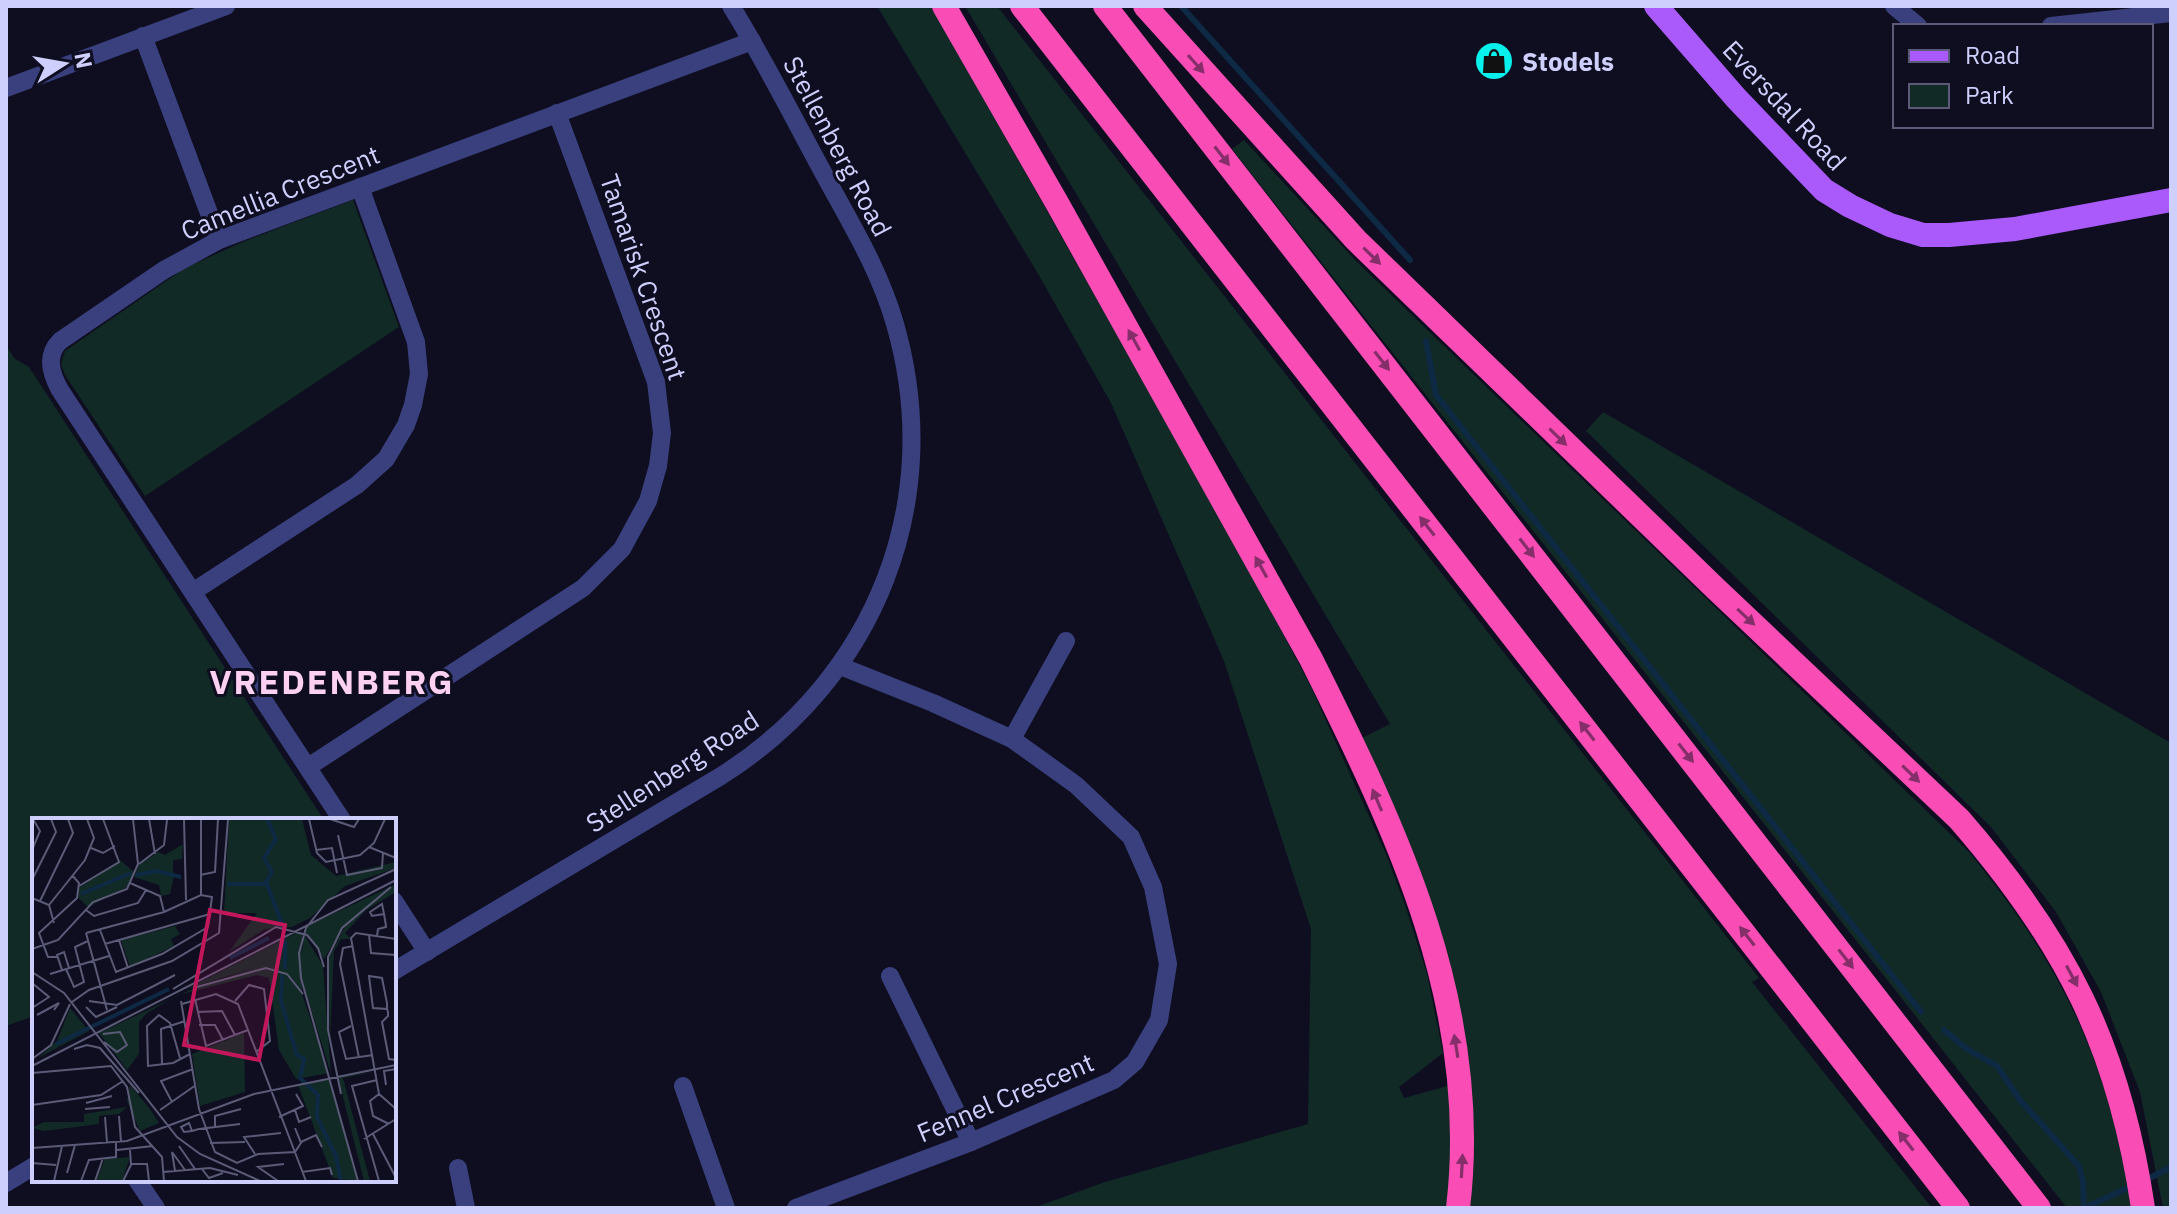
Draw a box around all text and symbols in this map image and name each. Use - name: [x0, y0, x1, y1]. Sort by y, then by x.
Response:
- north arrow: [24, 24, 104, 104]
- legend: [1893, 24, 2153, 128]
- street label: Eversdal Road: [1716, 33, 1854, 177]
- text: Road: [1965, 39, 2020, 71]
- shop icon: Stodels: [1473, 40, 1515, 82]
- place label: Stodels: [1522, 44, 1614, 78]
- text: N: [68, 49, 100, 71]
- street label: Stellenberg Road: [776, 50, 900, 242]
- one-way arrow: [1187, 55, 1205, 74]
- text: Park: [1965, 79, 2014, 111]
- street label: Camellia Crescent: [176, 137, 384, 247]
- one-way arrow: [1213, 146, 1230, 166]
- street label: Tamarisk Crescent: [593, 170, 695, 384]
- one-way arrow: [1362, 246, 1381, 265]
- one-way arrow: [1127, 329, 1141, 351]
- one-way arrow: [1373, 351, 1390, 371]
- one-way arrow: [1548, 428, 1567, 446]
- one-way arrow: [1420, 516, 1436, 536]
- one-way arrow: [1518, 538, 1535, 558]
- one-way arrow: [1254, 556, 1268, 578]
- one-way arrow: [1736, 608, 1755, 626]
- district label: VREDENBERG: [210, 659, 454, 703]
- street label: Stellenberg Road: [579, 702, 765, 840]
- one-way arrow: [1579, 721, 1595, 741]
- one-way arrow: [1678, 743, 1694, 763]
- one-way arrow: [1901, 764, 1920, 782]
- one-way arrow: [1370, 788, 1383, 811]
- inset map: [32, 818, 396, 1182]
- one-way arrow: [1739, 926, 1755, 946]
- one-way arrow: [1837, 949, 1853, 969]
- one-way arrow: [2064, 965, 2078, 987]
- one-way arrow: [1449, 1033, 1462, 1058]
- street label: Fennel Crescent: [911, 1044, 1099, 1150]
- one-way arrow: [1899, 1131, 1915, 1151]
- one-way arrow: [1456, 1153, 1469, 1178]

